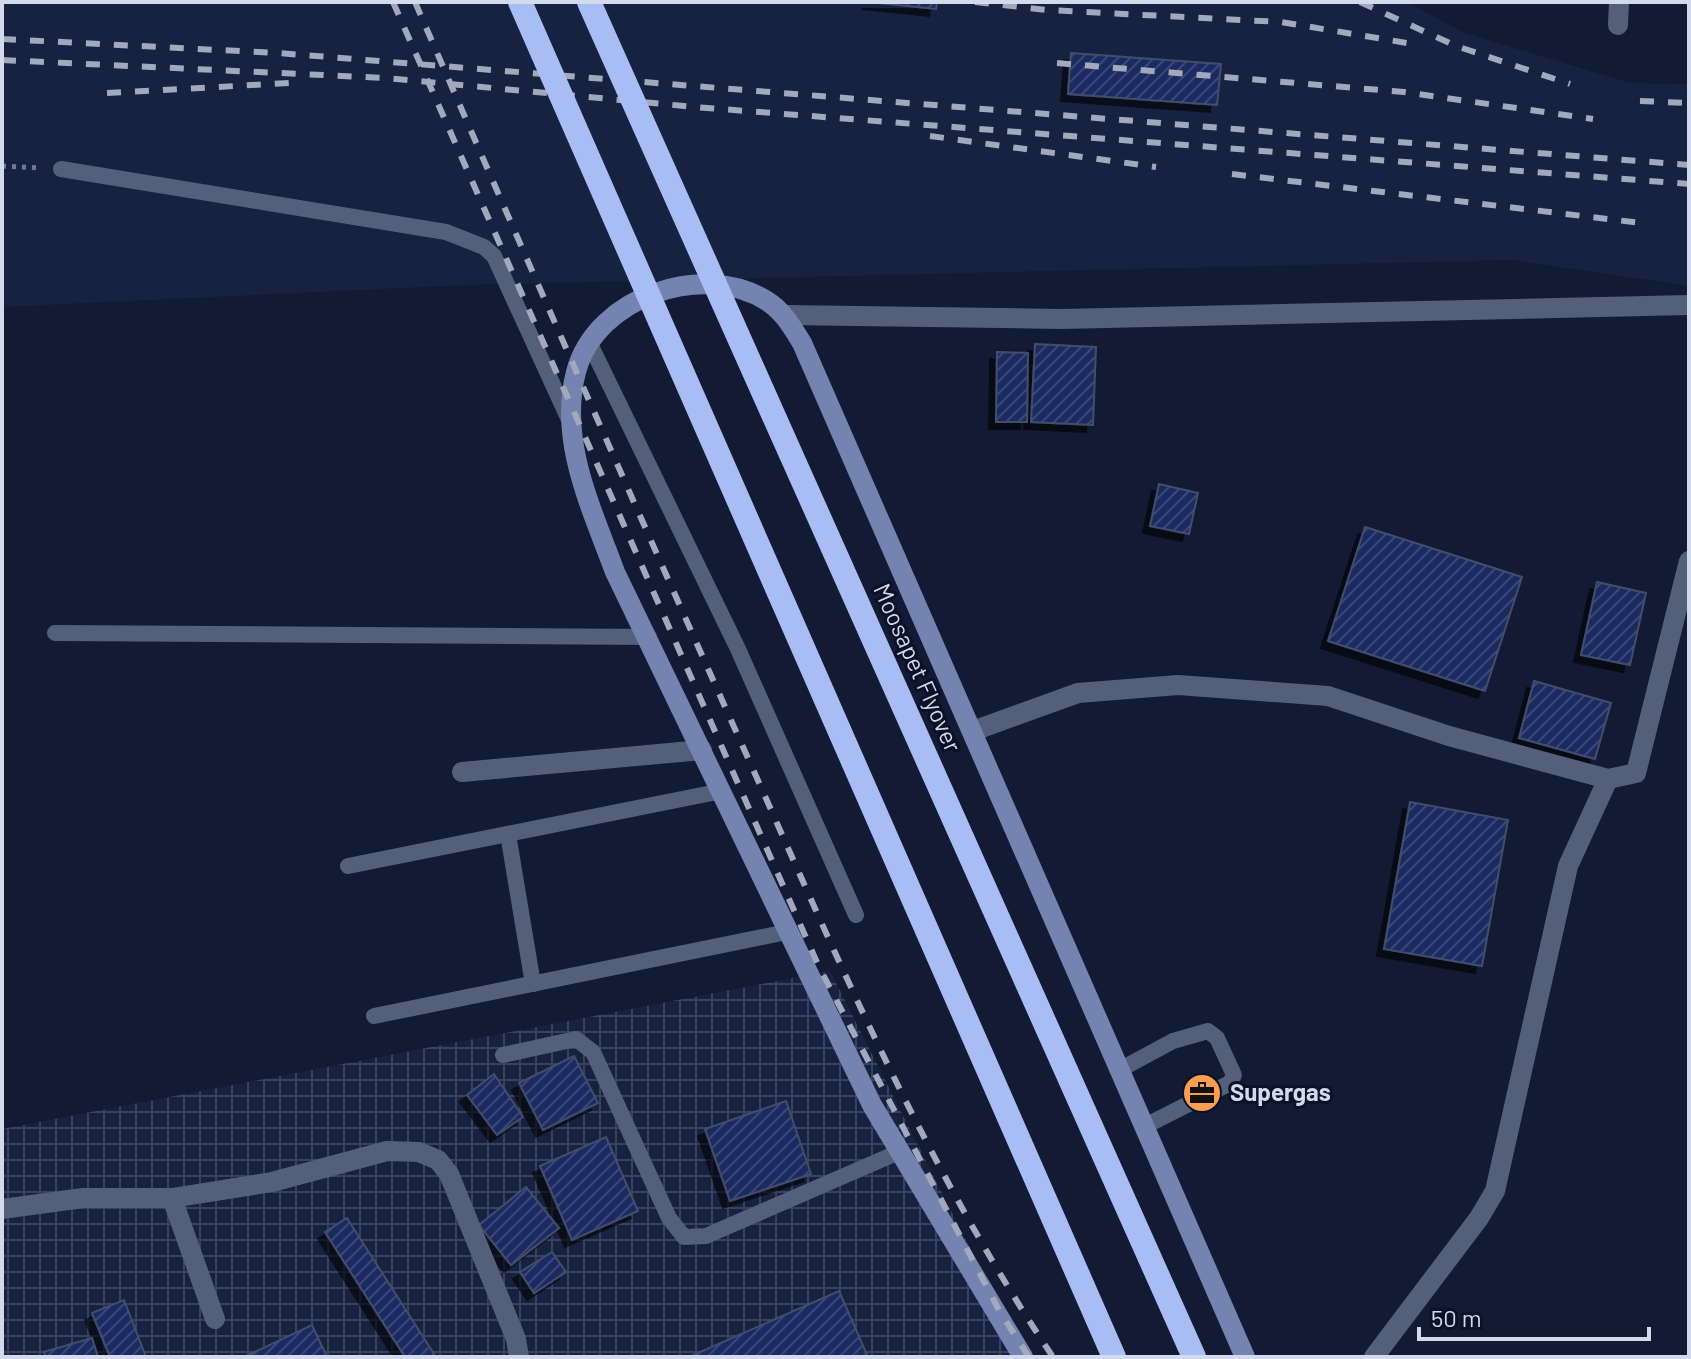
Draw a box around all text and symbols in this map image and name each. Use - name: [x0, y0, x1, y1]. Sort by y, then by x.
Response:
- street label: Moosapet Flyover: [868, 579, 969, 756]
- office icon: Supergas: [1181, 1072, 1223, 1114]
- place label: Supergas: [1230, 1077, 1331, 1106]
- scale bar: [1419, 1291, 1649, 1341]
- text: 50 m: [1431, 1303, 1482, 1332]

